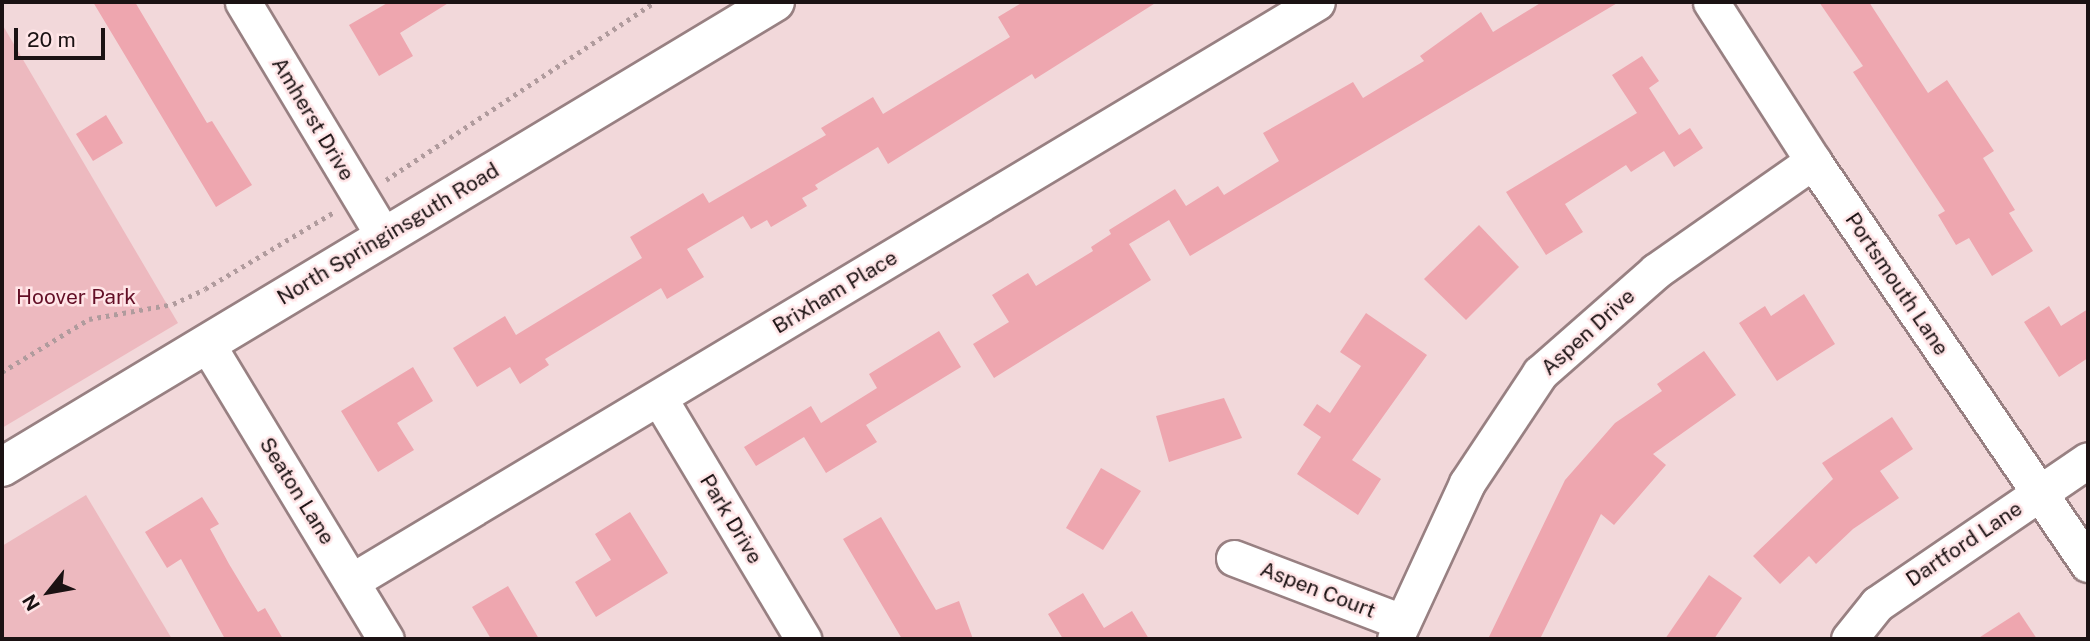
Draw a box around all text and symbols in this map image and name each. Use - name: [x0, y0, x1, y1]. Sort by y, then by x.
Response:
- scale bar: [18, 14, 108, 58]
- text: 20 m: [27, 27, 76, 52]
- street label: Amherst Drive: [266, 53, 360, 185]
- street label: North Springinsguth Road: [273, 158, 503, 310]
- street label: Portsmouth Lane: [1840, 208, 1954, 360]
- street label: Brixham Place: [768, 245, 902, 339]
- street label: Aspen Drive: [1536, 283, 1640, 381]
- park label: Hoover Park: [16, 284, 136, 310]
- street label: Seaton Lane: [254, 433, 340, 549]
- street label: Park Drive: [694, 470, 768, 568]
- street label: Dartford Lane: [1901, 496, 2027, 592]
- street label: Aspen Court: [1257, 556, 1379, 624]
- north arrow: [14, 557, 84, 627]
- text: N: [18, 591, 44, 615]

